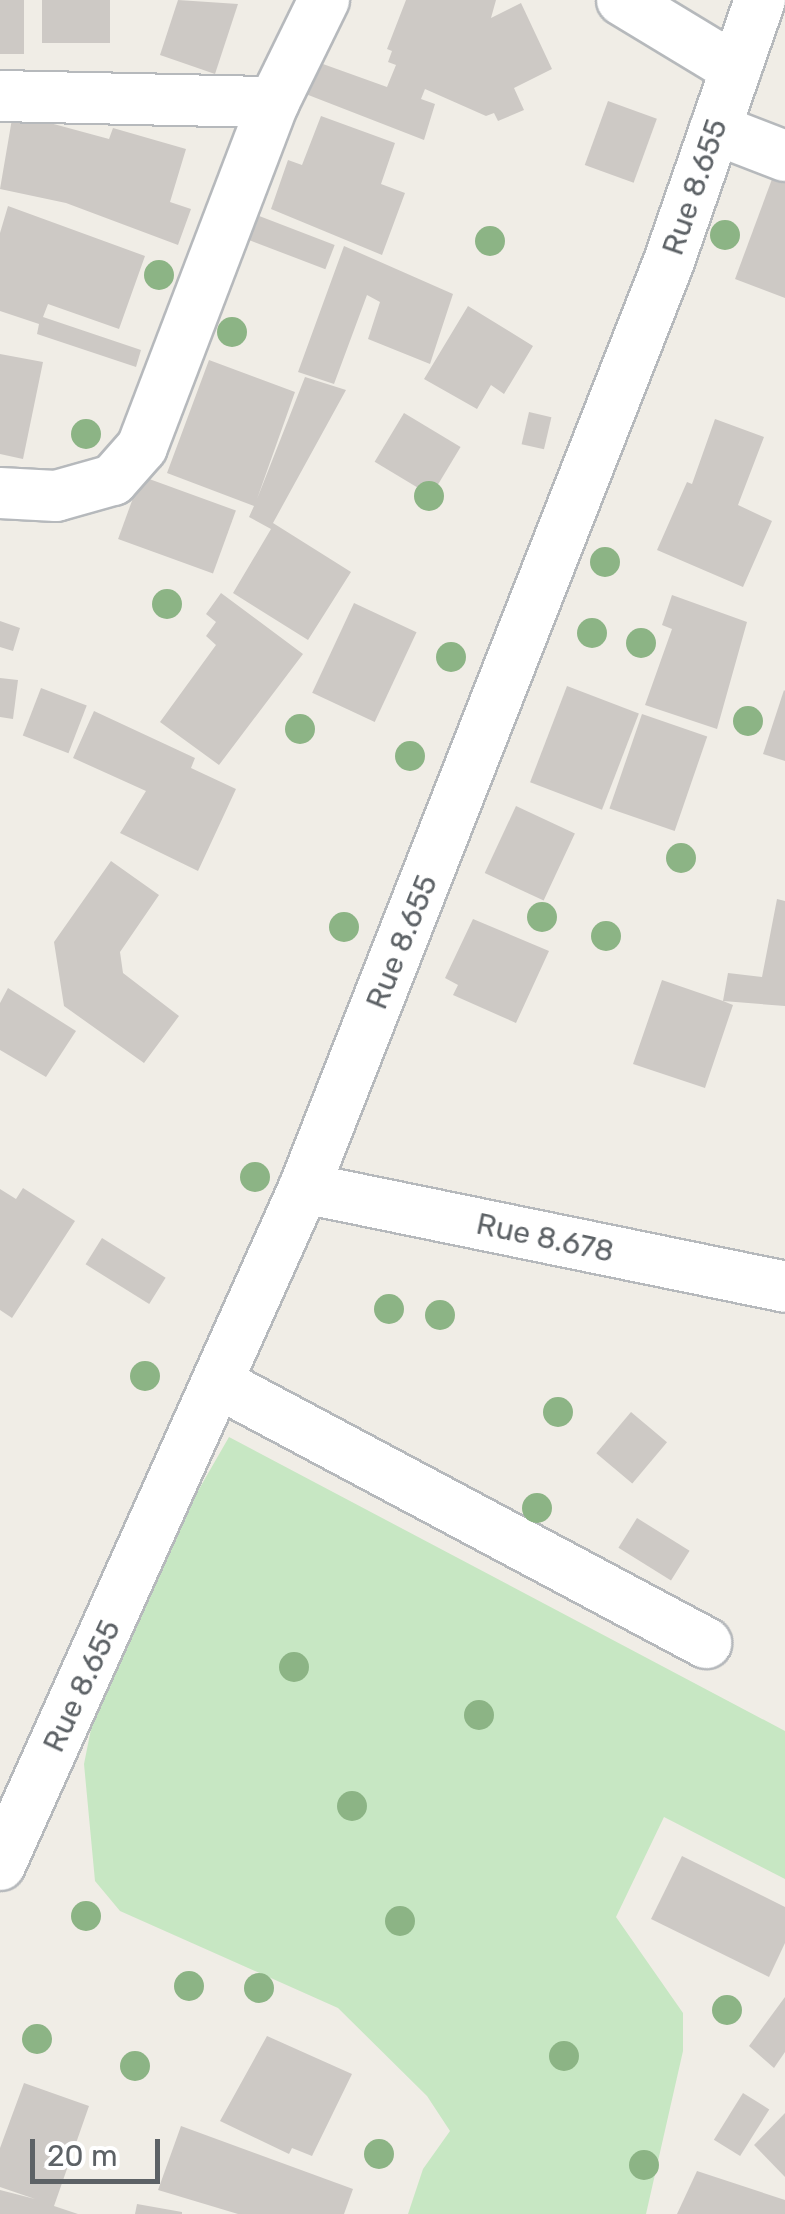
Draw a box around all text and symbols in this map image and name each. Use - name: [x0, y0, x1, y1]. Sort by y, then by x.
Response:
- street label: Rue 8.655: [655, 114, 735, 260]
- street label: Rue 8.655: [359, 870, 445, 1014]
- street label: Rue 8.678: [473, 1206, 617, 1270]
- street label: Rue 8.655: [36, 1614, 128, 1758]
- scale bar: [35, 2119, 165, 2181]
- text: 20 m: [47, 2138, 118, 2174]

